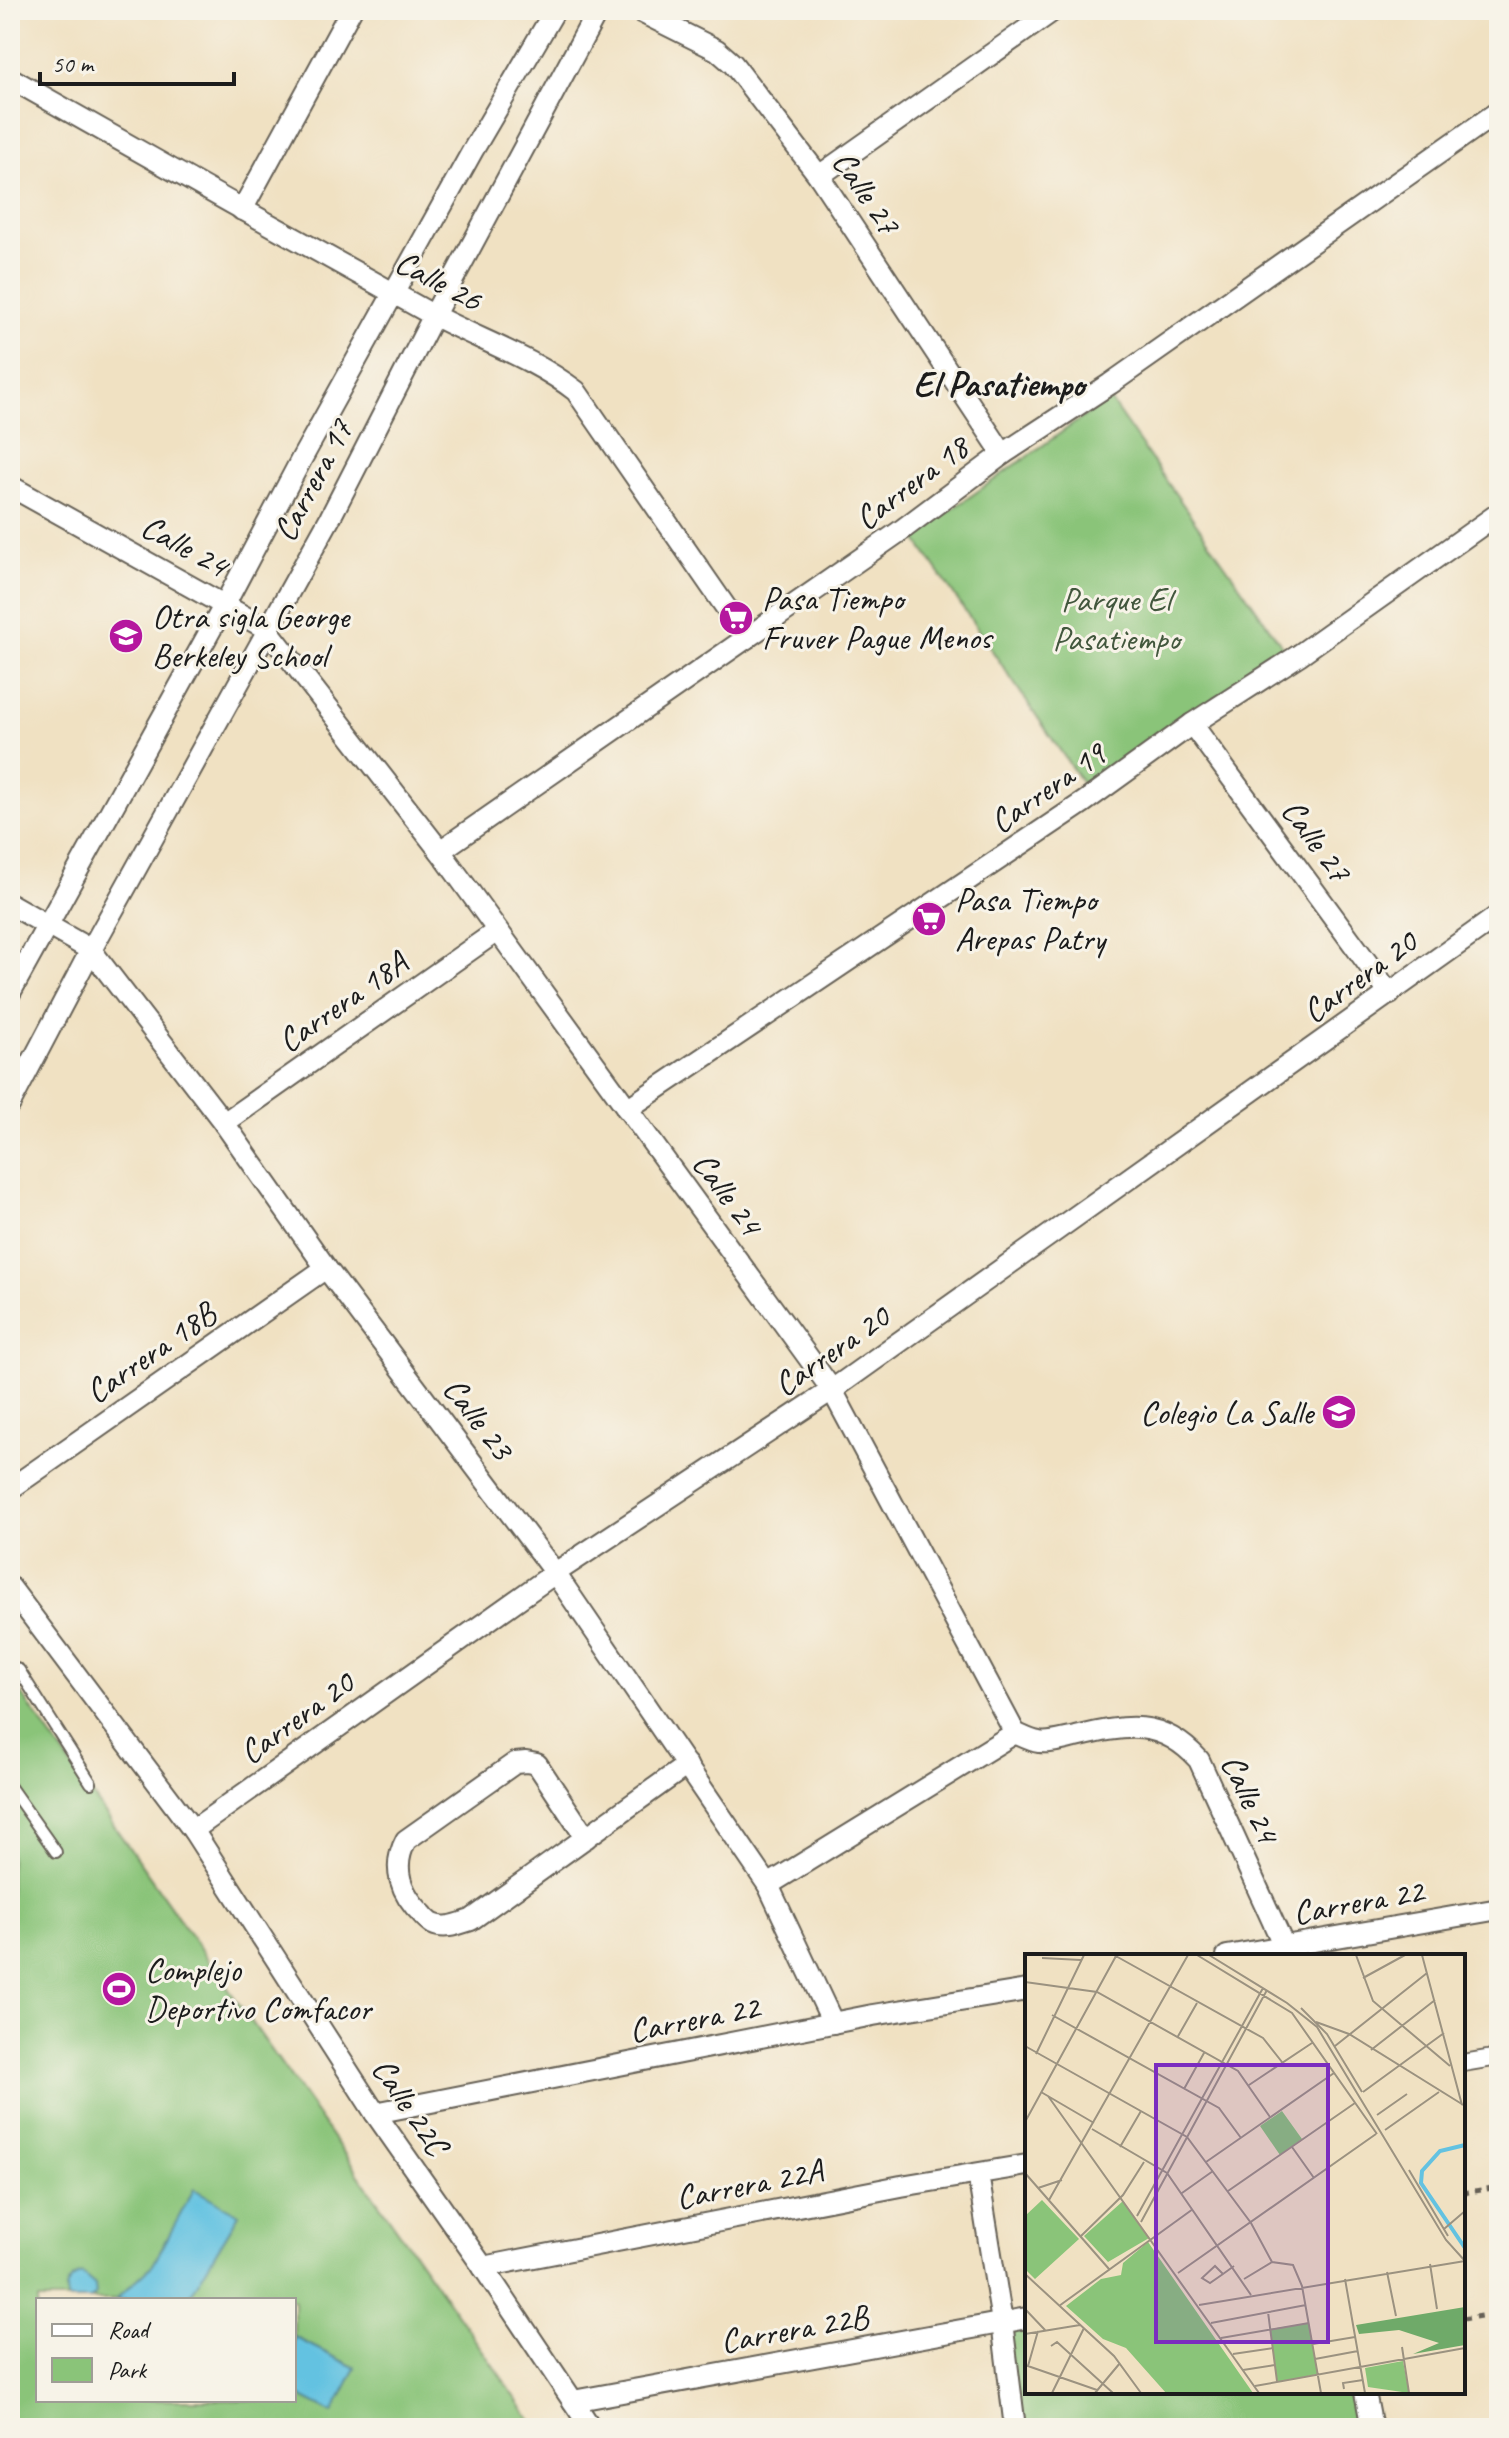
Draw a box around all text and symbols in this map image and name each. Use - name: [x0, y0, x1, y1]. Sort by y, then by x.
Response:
- scale bar: [40, 36, 234, 86]
- text: 50 m: [52, 49, 95, 79]
- street label: Calle 27: [823, 142, 911, 244]
- street label: Calle 26: [388, 240, 491, 322]
- district label: El Pasatiempo: [913, 361, 1088, 407]
- street label: Carrera 17: [263, 411, 363, 548]
- street label: Carrera 18: [846, 423, 980, 539]
- street label: Calle 24: [134, 504, 239, 588]
- place label: Pasa Tiempo Fruver Pague Menos: [762, 577, 995, 659]
- park label: Parque El Pasatiempo: [1052, 578, 1184, 660]
- place label: Otra sigla George Berkeley School: [152, 595, 351, 677]
- supermarket icon: Pasa Tiempo Fruver Pague Menos: [717, 599, 755, 637]
- school or university icon: Otra sigla George Berkeley School: [107, 617, 145, 655]
- street label: Carrera 19: [981, 731, 1116, 843]
- street label: Calle 27: [1272, 790, 1362, 892]
- place label: Pasa Tiempo Arepas Patry: [955, 878, 1108, 960]
- supermarket icon: Pasa Tiempo Arepas Patry: [910, 900, 948, 938]
- street label: Carrera 20: [1293, 919, 1427, 1032]
- street label: Carrera 18A: [269, 940, 417, 1062]
- street label: Calle 24: [683, 1143, 774, 1246]
- street label: Carrera 18B: [77, 1291, 226, 1413]
- street label: Carrera 20: [765, 1294, 900, 1406]
- street label: Calle 23: [434, 1369, 525, 1470]
- place label: Colegio La Salle: [1140, 1391, 1316, 1434]
- school or university icon: Colegio La Salle: [1320, 1393, 1358, 1431]
- street label: Carrera 20: [230, 1660, 364, 1773]
- street label: Calle 24: [1212, 1747, 1291, 1852]
- street label: Carrera 22: [1290, 1868, 1429, 1934]
- place label: Complejo Deportivo Comfacor: [145, 1948, 374, 2030]
- inset map: [1025, 1954, 1465, 2394]
- sports icon: Complejo Deportivo Comfacor: [100, 1970, 138, 2008]
- street label: Carrera 22: [625, 1984, 765, 2052]
- street label: Calle 22C: [362, 2049, 460, 2166]
- street label: Carrera 22A: [672, 2148, 828, 2219]
- street label: Carrera 22B: [717, 2294, 874, 2363]
- legend: [36, 2298, 296, 2402]
- text: Road: [108, 2315, 152, 2345]
- text: Park: [108, 2355, 148, 2385]

